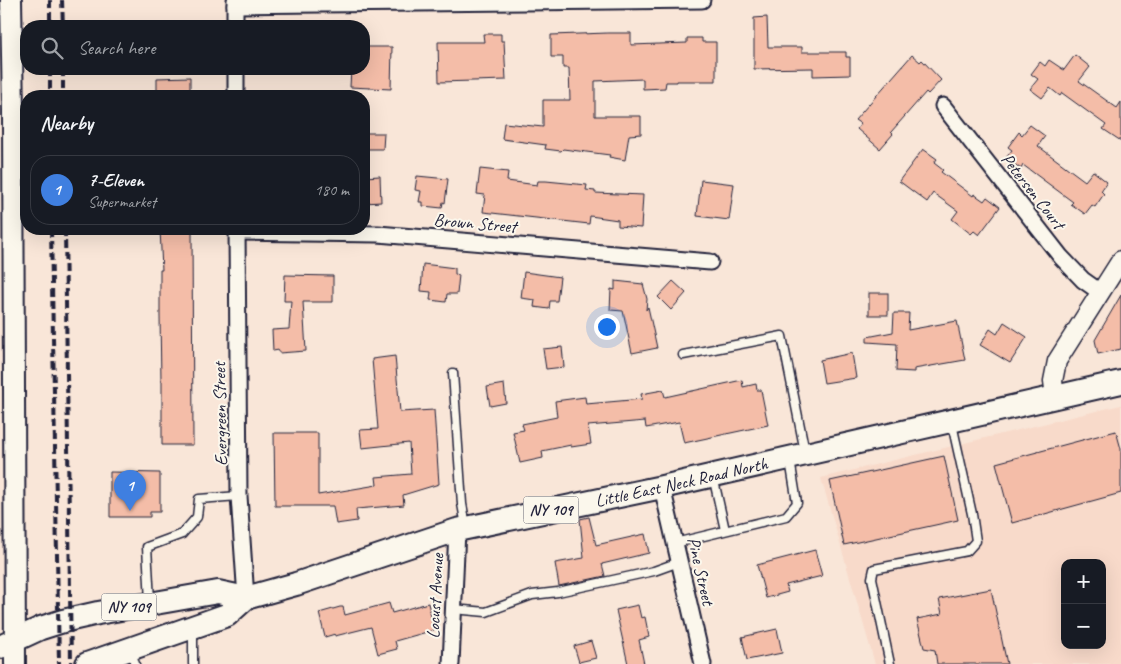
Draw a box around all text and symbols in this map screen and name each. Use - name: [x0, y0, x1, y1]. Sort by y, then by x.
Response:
- search box: [20, 20, 370, 75]
- icon: search: [38, 34, 66, 62]
- text: Search here: [78, 36, 155, 60]
- text: Nearby: [40, 110, 93, 136]
- street label: Petersen Court: [996, 149, 1071, 236]
- text: 7-Eleven: [88, 168, 144, 192]
- text: 1: [53, 180, 61, 200]
- text: 180 m: [315, 180, 349, 200]
- text: Supermarket: [88, 192, 156, 212]
- street label: Brown Street: [433, 208, 520, 238]
- your location: [594, 314, 620, 340]
- street label: Evergreen Street: [208, 360, 232, 466]
- street label: Little East Neck Road North: [593, 452, 770, 512]
- pin: 1: [114, 470, 146, 511]
- road number: NY 109: [524, 496, 578, 524]
- street label: Pine Street: [683, 535, 720, 609]
- street label: Locust Avenue: [422, 552, 448, 639]
- map controls: [1061, 559, 1106, 649]
- button: +: [1061, 559, 1106, 604]
- road number: NY 109: [102, 594, 156, 620]
- button: −: [1061, 604, 1106, 649]

